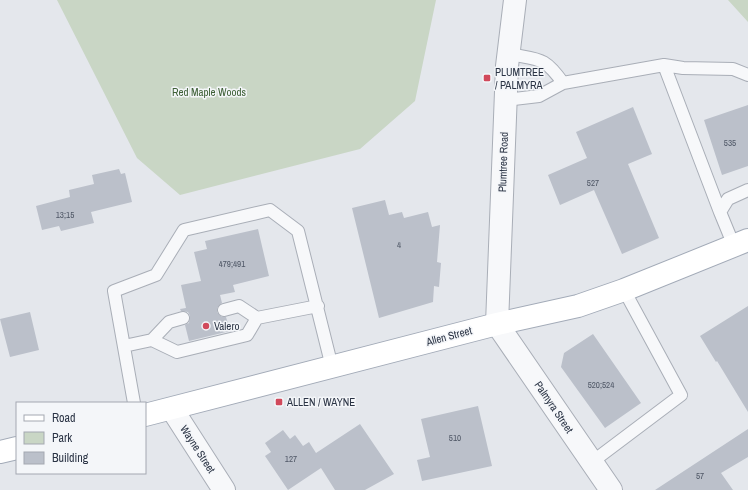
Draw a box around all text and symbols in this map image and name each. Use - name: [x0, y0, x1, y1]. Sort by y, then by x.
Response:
- place label: PLUMTREE / PALMYRA: [495, 65, 544, 92]
- marker: PLUMTREE / PALMYRA: [482, 73, 492, 83]
- park label: Red Maple Woods: [172, 85, 247, 99]
- street label: Plumtree Road: [495, 132, 511, 192]
- house number: 535: [724, 137, 736, 149]
- house number: 527: [587, 177, 599, 189]
- house number: 13;15: [56, 209, 74, 221]
- house number: 4: [397, 239, 401, 251]
- house number: 479;491: [219, 258, 245, 270]
- place label: Valero: [214, 319, 239, 333]
- marker: Valero: [201, 321, 211, 331]
- street label: Allen Street: [424, 323, 474, 349]
- street label: Palmyra Street: [532, 378, 577, 436]
- house number: 520;524: [588, 379, 614, 391]
- place label: ALLEN / WAYNE: [286, 395, 355, 409]
- marker: ALLEN / WAYNE: [274, 397, 284, 407]
- legend: [16, 402, 146, 474]
- text: Road: [52, 410, 76, 426]
- street label: Wayne Street: [177, 422, 219, 476]
- text: Park: [52, 430, 72, 446]
- house number: 510: [449, 432, 461, 444]
- text: Building: [52, 450, 89, 466]
- house number: 127: [285, 453, 297, 465]
- house number: 57: [696, 470, 704, 482]

